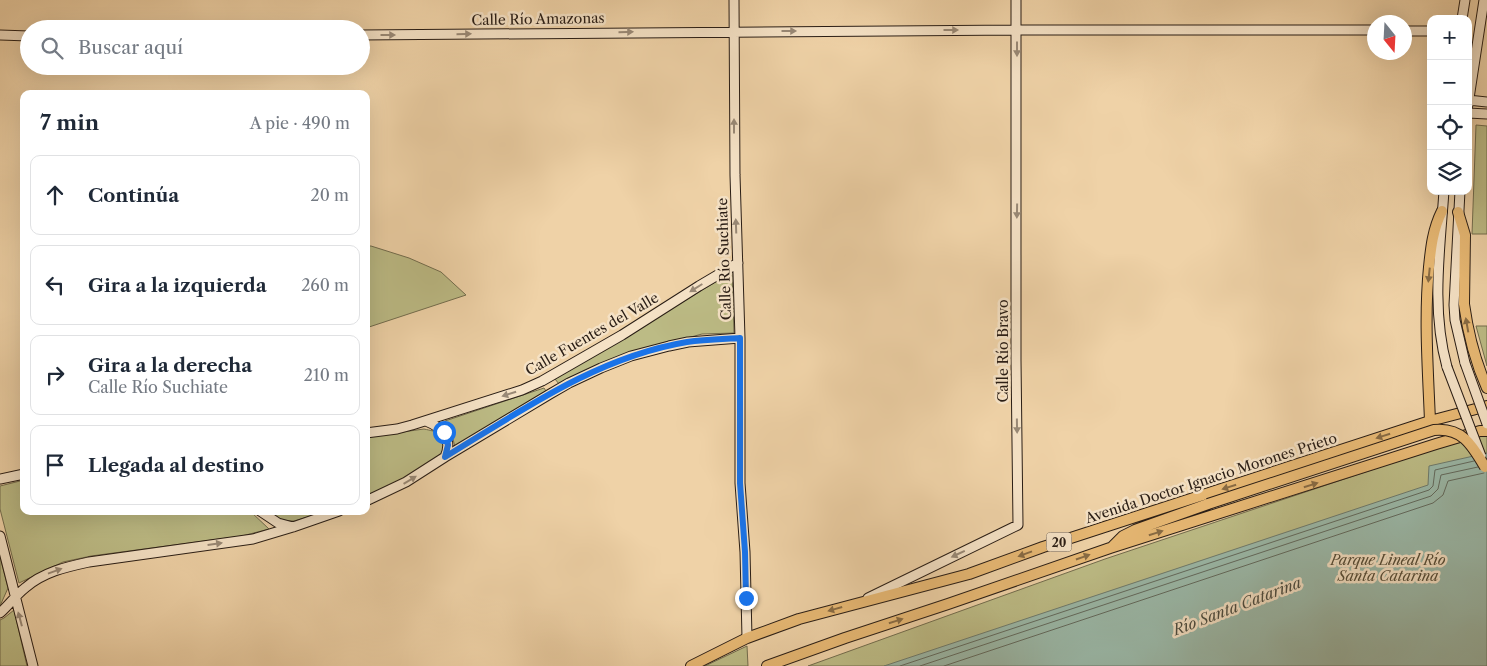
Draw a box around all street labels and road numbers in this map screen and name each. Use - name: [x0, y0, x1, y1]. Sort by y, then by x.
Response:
- street label: Calle Río Amazonas: [471, 9, 605, 29]
- street label: Calle Río Suchiate: [713, 197, 735, 320]
- street label: Calle Fuentes del Valle: [522, 288, 662, 380]
- street label: Calle Río Bravo: [994, 299, 1012, 403]
- street label: Avenida Doctor Ignacio Morones Prieto: [1082, 429, 1339, 528]
- road number: 20: [1046, 532, 1072, 552]

